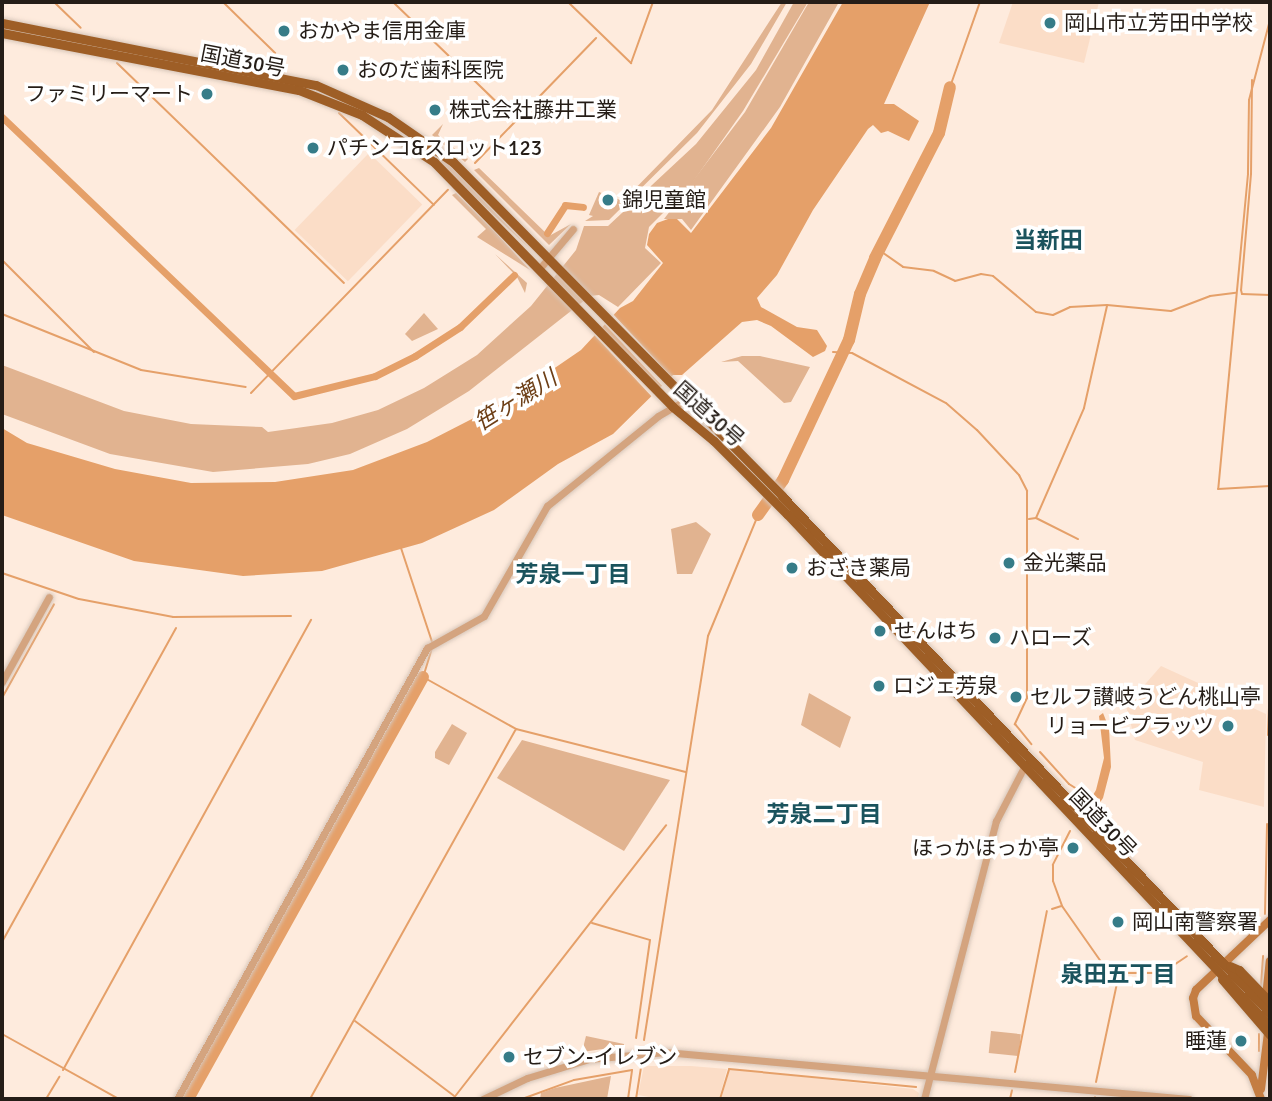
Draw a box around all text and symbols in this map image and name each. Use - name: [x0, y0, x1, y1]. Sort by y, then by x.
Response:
- place label: 岡山市立芳田中学校: [1064, 10, 1253, 36]
- marker: 岡山市立芳田中学校: [1042, 15, 1058, 31]
- place label: おかやま信用金庫: [298, 18, 466, 44]
- marker: おかやま信用金庫: [276, 23, 292, 39]
- street label: 国道30号: [199, 40, 287, 82]
- place label: おのだ歯科医院: [357, 57, 504, 83]
- marker: おのだ歯科医院: [335, 62, 351, 78]
- place label: ファミリーマート: [25, 81, 193, 107]
- marker: ファミリーマート: [199, 86, 215, 102]
- place label: 株式会社藤井工業: [449, 97, 617, 123]
- marker: 株式会社藤井工業: [427, 102, 443, 118]
- place label: パチンコ&スロット123: [327, 135, 542, 161]
- marker: パチンコ&スロット123: [305, 140, 321, 156]
- place label: 錦児童館: [622, 187, 706, 213]
- marker: 錦児童館: [600, 192, 616, 208]
- district label: 当新田: [1014, 227, 1082, 255]
- water label: 笹ヶ瀬川: [470, 365, 562, 437]
- street label: 国道30号: [669, 376, 749, 452]
- place label: 金光薬品: [1023, 550, 1107, 576]
- place label: おざき薬局: [806, 555, 911, 581]
- marker: 金光薬品: [1001, 555, 1017, 571]
- marker: おざき薬局: [784, 560, 800, 576]
- district label: 芳泉一丁目: [516, 561, 630, 589]
- place label: せんはち: [894, 618, 978, 644]
- marker: せんはち: [872, 623, 888, 639]
- place label: ハローズ: [1009, 625, 1093, 651]
- marker: ハローズ: [987, 630, 1003, 646]
- place label: ロジェ芳泉: [893, 673, 998, 699]
- marker: ロジェ芳泉: [871, 678, 887, 694]
- place label: セルフ讃岐うどん桃山亭: [1030, 684, 1261, 710]
- marker: セルフ讃岐うどん桃山亭: [1008, 689, 1024, 705]
- place label: リョービプラッツ: [1046, 713, 1214, 739]
- marker: リョービプラッツ: [1220, 718, 1236, 734]
- street label: 国道30号: [1064, 783, 1142, 863]
- district label: 芳泉二丁目: [767, 801, 881, 829]
- place label: ほっかほっか亭: [912, 835, 1059, 861]
- marker: ほっかほっか亭: [1065, 840, 1081, 856]
- place label: 岡山南警察署: [1132, 909, 1258, 935]
- marker: 岡山南警察署: [1110, 914, 1126, 930]
- district label: 泉田五丁目: [1061, 961, 1175, 989]
- place label: 睡蓮: [1185, 1028, 1227, 1054]
- marker: 睡蓮: [1233, 1033, 1249, 1049]
- place label: セブン-イレブン: [523, 1044, 677, 1070]
- marker: セブン-イレブン: [501, 1049, 517, 1065]

